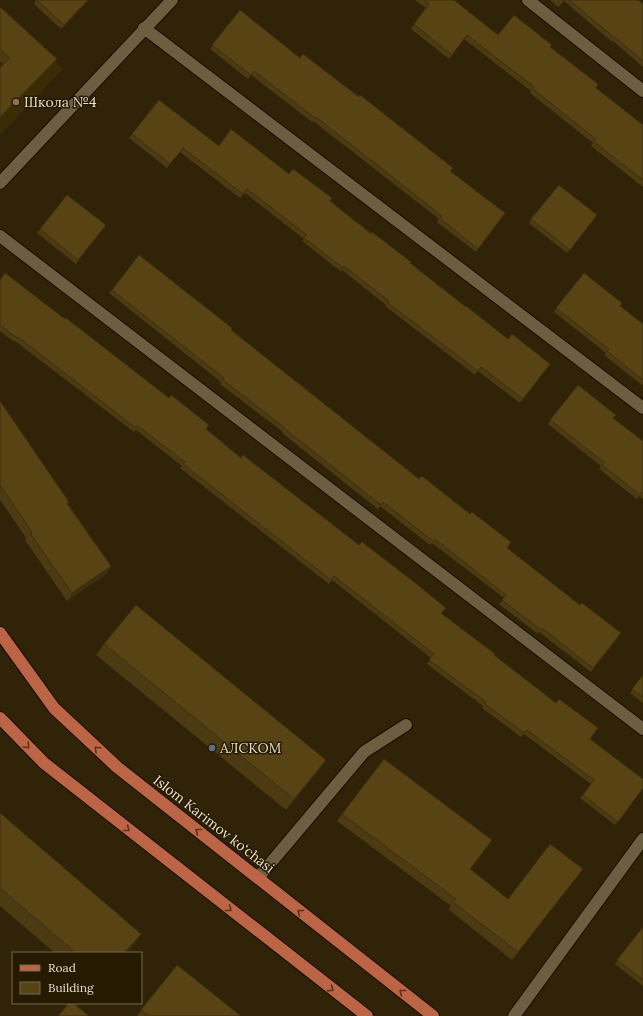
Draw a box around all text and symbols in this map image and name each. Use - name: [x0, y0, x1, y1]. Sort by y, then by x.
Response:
- place label: Школа №4: [24, 93, 97, 111]
- marker: Школа №4: [11, 97, 21, 107]
- place label: АЛСКОМ: [219, 739, 282, 757]
- one-way arrow: [22, 741, 30, 749]
- marker: АЛСКОМ: [207, 743, 217, 753]
- one-way arrow: [95, 747, 102, 754]
- street label: Islom Karimov ko‘chasi: [150, 771, 278, 877]
- one-way arrow: [122, 824, 129, 831]
- one-way arrow: [196, 829, 203, 836]
- one-way arrow: [225, 905, 232, 912]
- one-way arrow: [298, 909, 305, 916]
- legend: [12, 952, 142, 1004]
- text: Road: [48, 960, 76, 975]
- text: Building: [48, 980, 94, 995]
- one-way arrow: [327, 985, 334, 992]
- one-way arrow: [400, 990, 407, 997]

